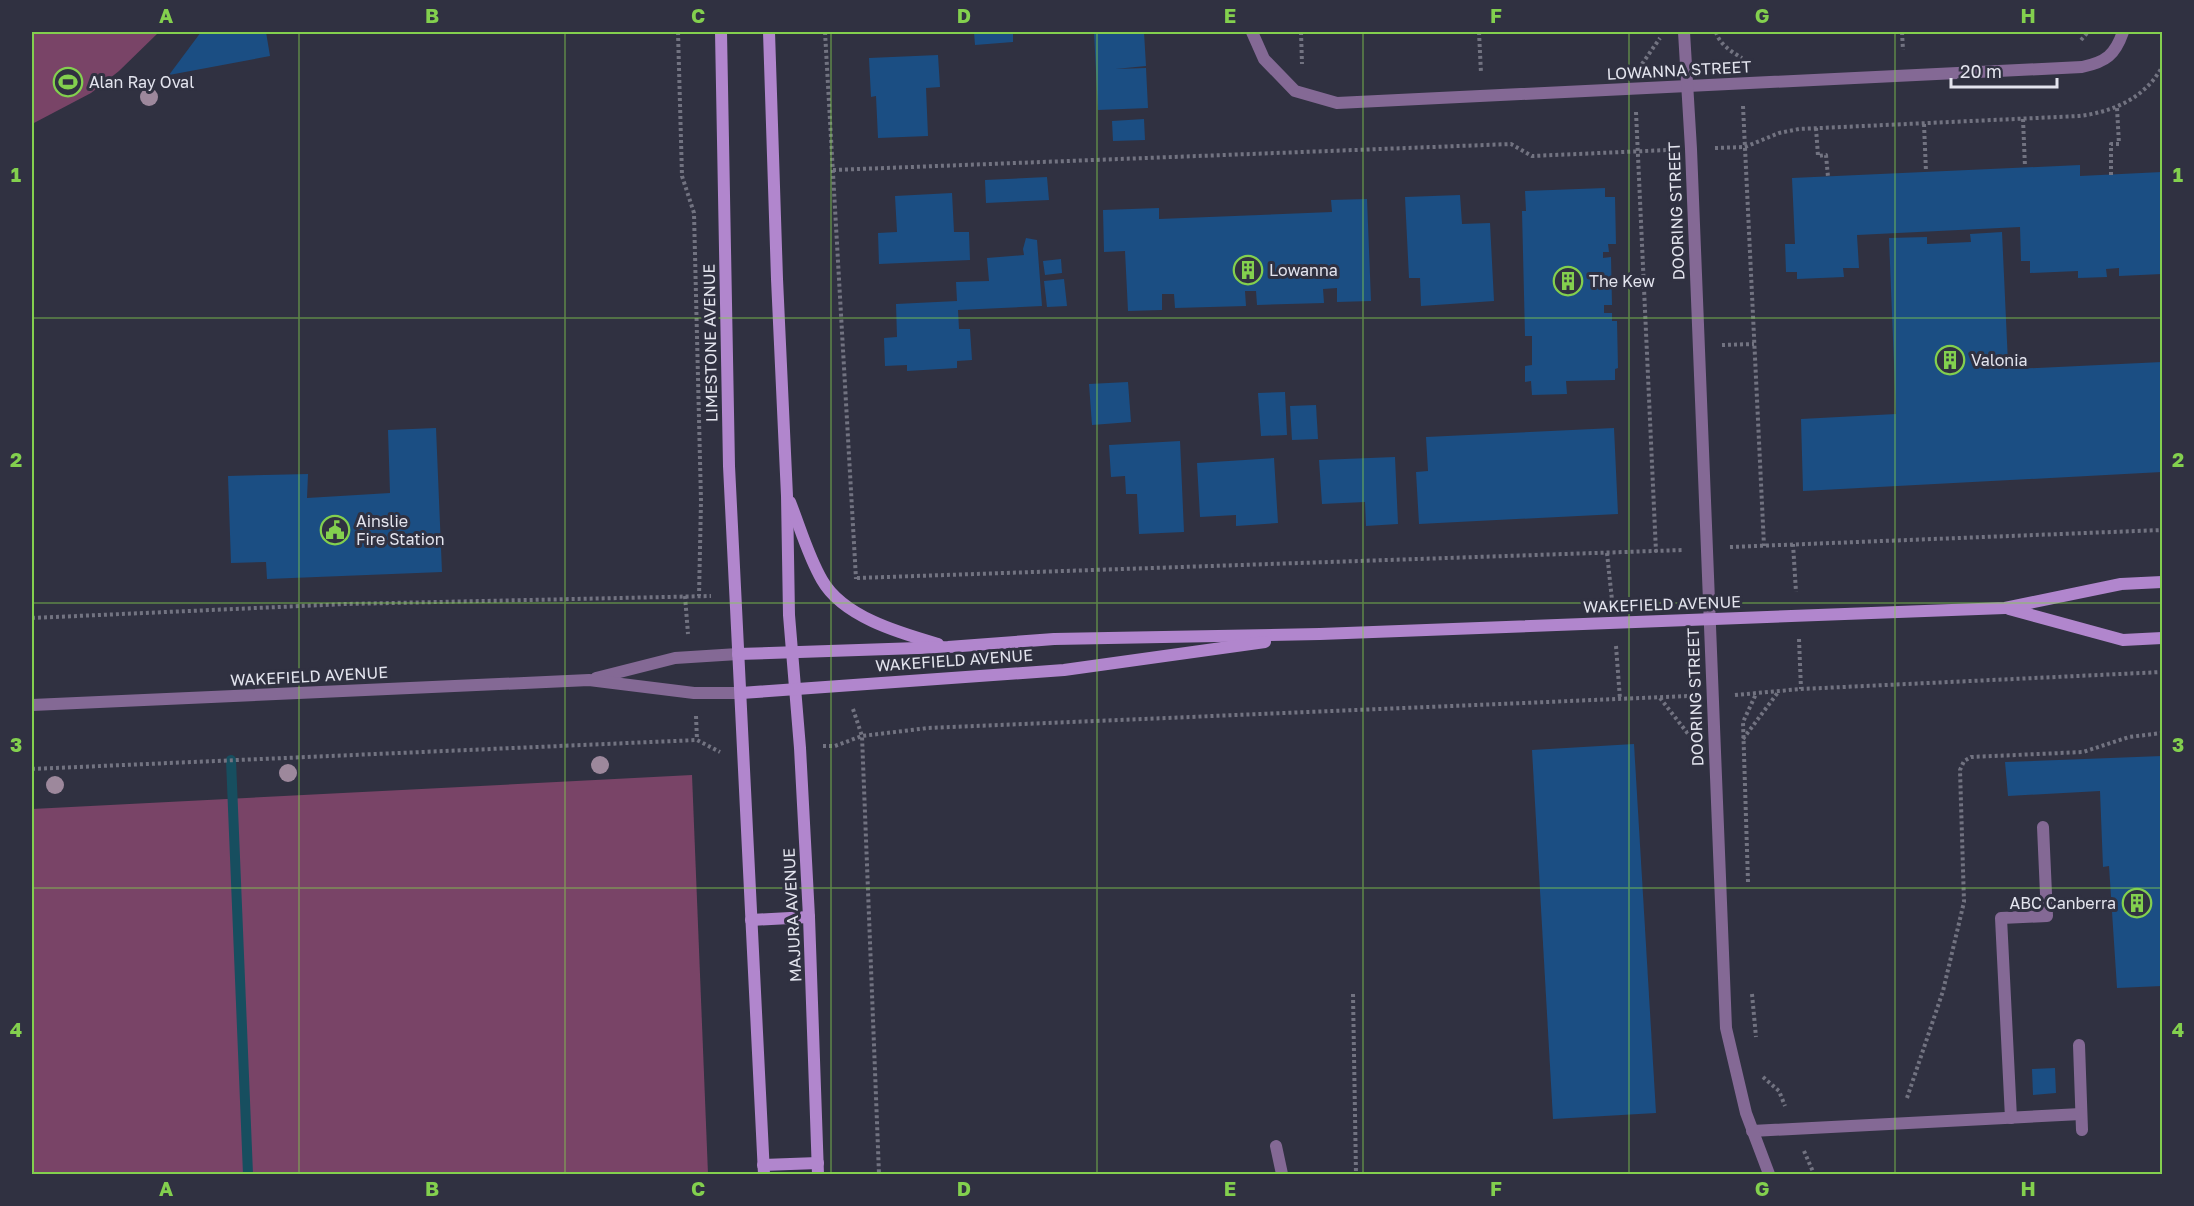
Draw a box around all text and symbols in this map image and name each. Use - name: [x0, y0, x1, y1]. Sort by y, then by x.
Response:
- text: A: [159, 3, 173, 27]
- text: B: [425, 3, 439, 27]
- text: C: [691, 3, 705, 27]
- text: D: [957, 3, 971, 27]
- text: E: [1224, 3, 1236, 27]
- text: F: [1490, 3, 1502, 27]
- text: G: [1755, 3, 1769, 27]
- text: H: [2020, 3, 2036, 27]
- scale bar: [1951, 51, 2058, 89]
- street label: LOWANNA STREET: [1606, 56, 1752, 84]
- text: 20 m: [1960, 60, 2002, 82]
- sports icon: Alan Ray Oval: [52, 66, 84, 98]
- place label: Alan Ray Oval: [89, 72, 194, 92]
- street label: DOORING STREET: [1664, 141, 1688, 281]
- text: 1: [11, 162, 21, 186]
- text: 1: [2173, 162, 2183, 186]
- building icon: Lowanna: [1232, 254, 1264, 286]
- place label: Lowanna: [1269, 260, 1338, 280]
- street label: LIMESTONE AVENUE: [699, 264, 721, 422]
- building icon: The Kew: [1552, 265, 1584, 297]
- place label: The Kew: [1589, 271, 1655, 291]
- building icon: Valonia: [1934, 344, 1966, 376]
- place label: Valonia: [1971, 350, 2028, 370]
- text: 2: [10, 447, 22, 471]
- text: 2: [2172, 447, 2184, 471]
- place label: Ainslie Fire Station: [356, 511, 445, 549]
- public building icon: Ainslie Fire Station: [319, 514, 351, 546]
- street label: WAKEFIELD AVENUE: [1583, 591, 1741, 617]
- street label: DOORING STREET: [1683, 627, 1707, 767]
- street label: WAKEFIELD AVENUE: [875, 645, 1033, 675]
- street label: WAKEFIELD AVENUE: [230, 662, 388, 690]
- text: 3: [10, 732, 22, 756]
- text: 3: [2172, 732, 2184, 756]
- street label: MAJURA AVENUE: [779, 847, 805, 983]
- building icon: ABC Canberra: [2121, 887, 2153, 919]
- place label: ABC Canberra: [2010, 893, 2116, 913]
- text: 4: [10, 1017, 22, 1041]
- text: 4: [2172, 1017, 2184, 1041]
- text: A: [159, 1176, 173, 1200]
- text: B: [425, 1176, 439, 1200]
- text: C: [691, 1176, 705, 1200]
- text: D: [957, 1176, 971, 1200]
- text: E: [1224, 1176, 1236, 1200]
- text: F: [1490, 1176, 1502, 1200]
- text: G: [1755, 1176, 1769, 1200]
- text: H: [2020, 1176, 2036, 1200]

